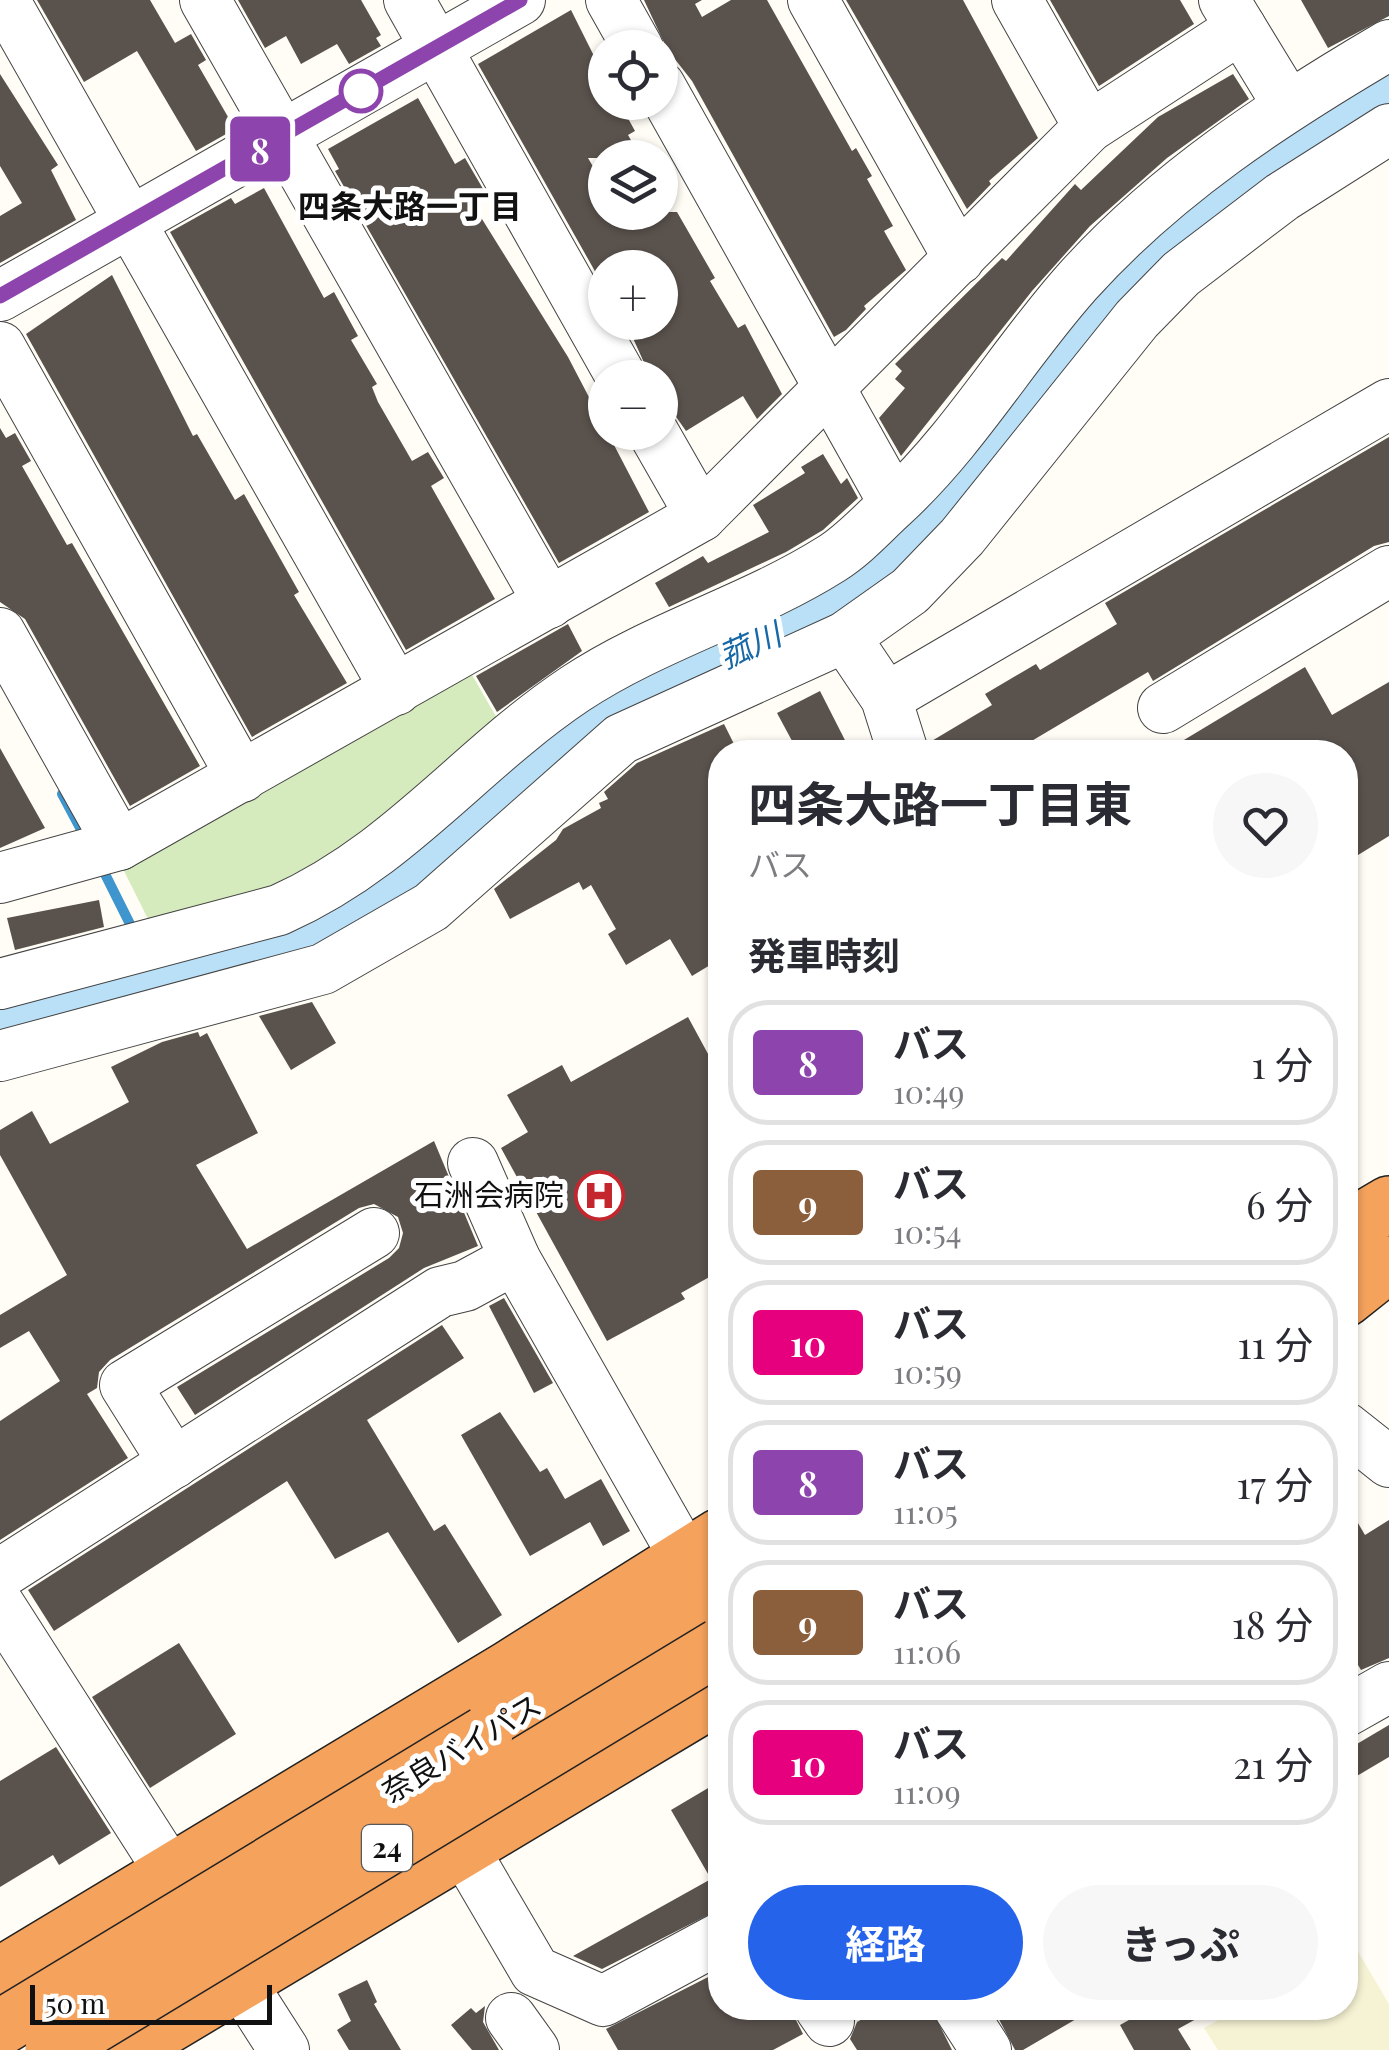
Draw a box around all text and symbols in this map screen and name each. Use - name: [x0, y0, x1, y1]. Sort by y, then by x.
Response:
- map controls: [588, 30, 678, 450]
- button: locate: [588, 30, 678, 120]
- unlabelled marker: [340, 70, 382, 112]
- line badge: 8: [228, 116, 292, 182]
- text: 8: [250, 126, 270, 173]
- button: layers: [588, 140, 678, 230]
- district label: 四条大路一丁目: [298, 183, 522, 226]
- button: +: [588, 250, 678, 340]
- button: −: [588, 360, 678, 450]
- water label: 菰川: [711, 610, 790, 676]
- text: 四条大路一丁目東: [748, 770, 1132, 834]
- button: heart: [1213, 773, 1318, 878]
- text: バス: [748, 842, 812, 885]
- text: 発車時刻: [748, 929, 900, 980]
- text: バス: [893, 1017, 969, 1068]
- text: 1 分: [1251, 1038, 1313, 1089]
- text: 8: [798, 1039, 818, 1086]
- text: 10:49: [893, 1069, 965, 1112]
- text: バス: [893, 1157, 969, 1208]
- hospital icon: 石洲会病院: [573, 1170, 625, 1222]
- place label: 石洲会病院: [414, 1174, 564, 1214]
- text: 6 分: [1246, 1178, 1313, 1229]
- text: 9: [798, 1179, 818, 1226]
- text: 10:54: [893, 1209, 962, 1252]
- text: バス: [893, 1297, 969, 1348]
- text: 11 分: [1237, 1318, 1313, 1369]
- text: 10: [790, 1319, 826, 1366]
- text: 10:59: [893, 1349, 962, 1392]
- text: バス: [893, 1437, 969, 1488]
- text: 17 分: [1236, 1458, 1313, 1509]
- text: 8: [798, 1459, 818, 1506]
- text: 11:05: [893, 1489, 958, 1532]
- text: バス: [893, 1577, 969, 1628]
- text: 18 分: [1232, 1598, 1313, 1649]
- text: 9: [798, 1599, 818, 1646]
- text: 11:06: [893, 1629, 961, 1672]
- street label: 奈良バイパス: [374, 1684, 548, 1811]
- text: バス: [893, 1717, 969, 1768]
- text: 21 分: [1233, 1738, 1313, 1789]
- text: 10: [790, 1739, 826, 1786]
- text: 11:09: [893, 1769, 961, 1812]
- road number: 24: [362, 1825, 412, 1871]
- button: 経路: [748, 1885, 1023, 2000]
- button: きっぷ: [1043, 1885, 1318, 2000]
- scale bar: [30, 1980, 272, 2024]
- text: 50 m: [45, 1984, 105, 2021]

